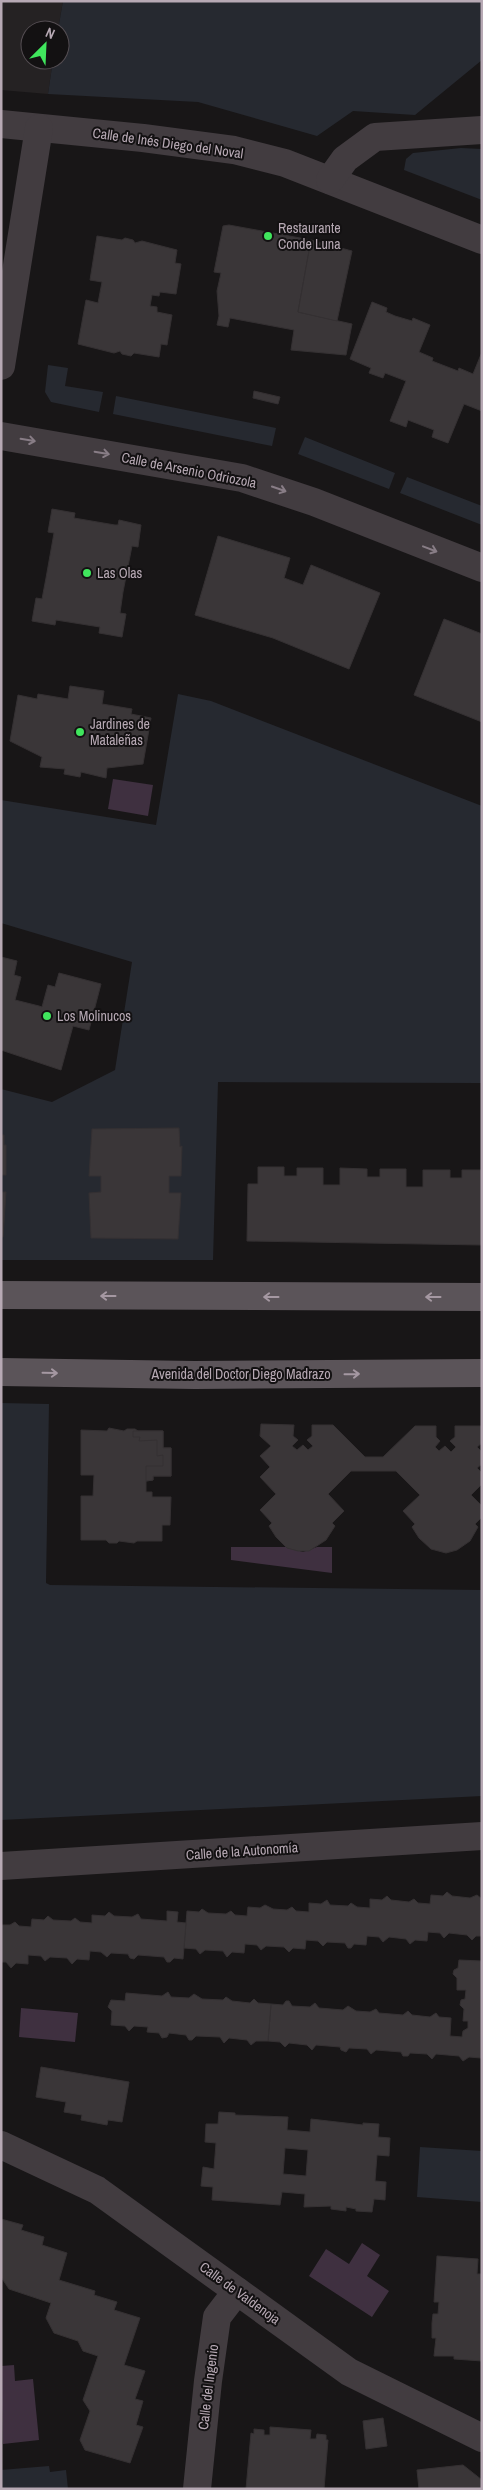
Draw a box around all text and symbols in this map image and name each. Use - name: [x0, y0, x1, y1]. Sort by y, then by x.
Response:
- north arrow: [20, 20, 70, 70]
- text: N: [43, 23, 58, 43]
- street label: Calle de Inés Diego del Noval: [92, 124, 244, 162]
- place label: Restaurante Conde Luna: [278, 219, 341, 253]
- marker: Restaurante Conde Luna: [262, 230, 274, 242]
- one-way arrow: [19, 436, 35, 446]
- one-way arrow: [94, 448, 110, 458]
- street label: Calle de Arsenio Odriozola: [120, 448, 259, 492]
- one-way arrow: [270, 485, 286, 494]
- one-way arrow: [421, 545, 437, 554]
- place label: Las Olas: [97, 564, 143, 582]
- marker: Las Olas: [81, 567, 93, 579]
- place label: Jardines de Mataleñas: [90, 715, 150, 749]
- marker: Jardines de Mataleñas: [74, 726, 86, 738]
- place label: Los Molinucos: [57, 1007, 131, 1025]
- marker: Los Molinucos: [41, 1010, 53, 1022]
- one-way arrow: [100, 1291, 116, 1301]
- one-way arrow: [263, 1292, 279, 1301]
- one-way arrow: [425, 1292, 442, 1302]
- street label: Avenida del Doctor Diego Madrazo: [150, 1365, 331, 1383]
- one-way arrow: [42, 1368, 58, 1378]
- one-way arrow: [344, 1369, 360, 1379]
- street label: Calle de la Autonomía: [185, 1838, 299, 1864]
- street label: Calle de Valdenoja: [196, 2258, 284, 2329]
- street label: Calle del Ingenio: [194, 2343, 222, 2431]

